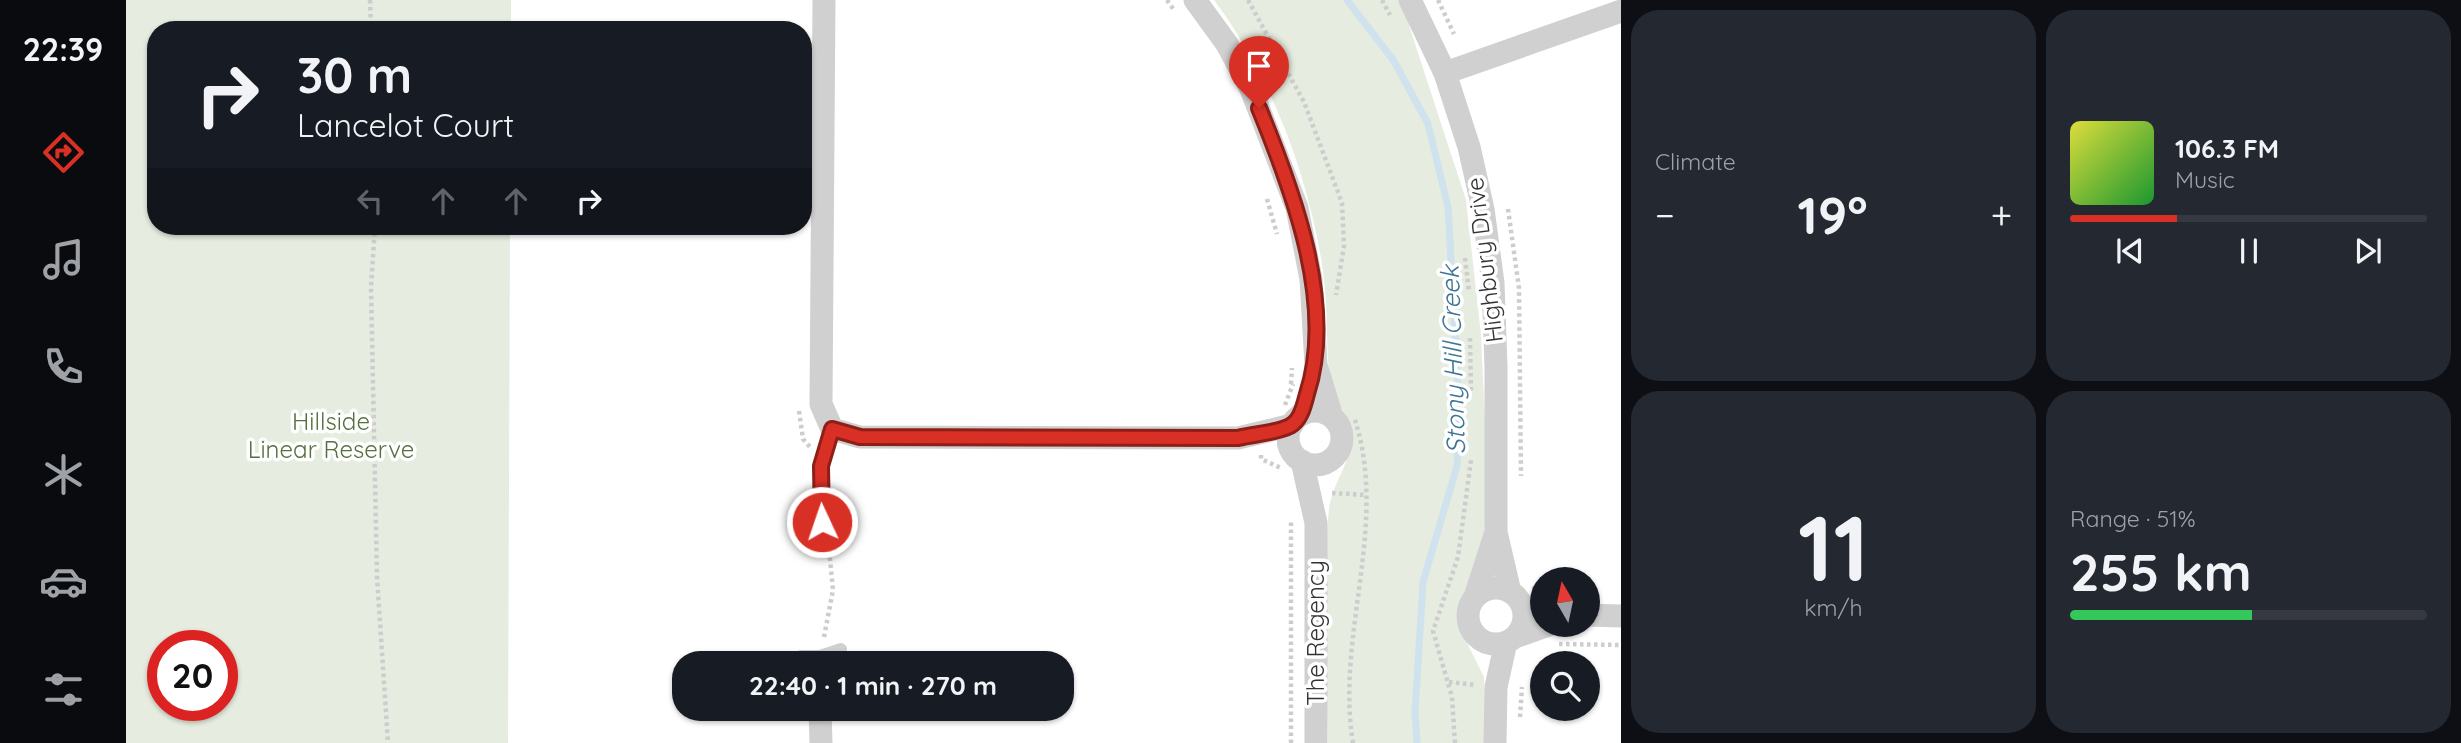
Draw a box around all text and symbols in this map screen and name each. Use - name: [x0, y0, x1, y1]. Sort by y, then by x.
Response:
- text: 22:39: [23, 29, 103, 69]
- pin: [1229, 36, 1289, 108]
- text: 30 m: [297, 44, 412, 105]
- icon: arrive: [1240, 47, 1278, 85]
- icon: right: [182, 49, 273, 140]
- text: Lancelot Court: [297, 105, 514, 145]
- icon: directions: [39, 128, 88, 177]
- text: 106.3 FM: [2175, 132, 2279, 165]
- text: Climate: [1655, 147, 1736, 176]
- text: Music: [2175, 165, 2235, 194]
- street label: Highbury Drive: [1459, 176, 1509, 345]
- icon: left: [351, 182, 389, 220]
- icon: ahead: [424, 182, 462, 220]
- icon: ahead: [497, 182, 535, 220]
- icon: right: [570, 182, 608, 220]
- text: 19°: [1798, 182, 1868, 247]
- text: −: [1655, 191, 1675, 239]
- text: +: [1991, 191, 2012, 239]
- icon: previous: [2111, 232, 2149, 270]
- icon: pause: [2230, 232, 2268, 270]
- icon: next: [2349, 232, 2387, 270]
- icon: music: [39, 235, 88, 284]
- water label: Stony Hill Creek: [1433, 263, 1472, 455]
- icon: phone: [39, 342, 88, 391]
- park label: Hillside Linear Reserve: [248, 406, 414, 464]
- icon: climate: [39, 450, 88, 499]
- position arrow: [785, 485, 859, 559]
- text: 11: [1798, 490, 1869, 604]
- text: Range · 51%: [2070, 504, 2196, 533]
- text: 255 km: [2070, 539, 2252, 604]
- icon: car: [39, 557, 88, 606]
- street label: The Regency: [1300, 560, 1330, 706]
- north arrow: [1530, 567, 1600, 637]
- map controls: [1530, 567, 1600, 721]
- text: km/h: [1804, 593, 1863, 622]
- speed limit sign: 20: [147, 630, 238, 721]
- button: search: [1530, 651, 1600, 721]
- icon: filters: [39, 665, 88, 714]
- text: 22:40 · 1 min · 270 m: [749, 669, 997, 702]

